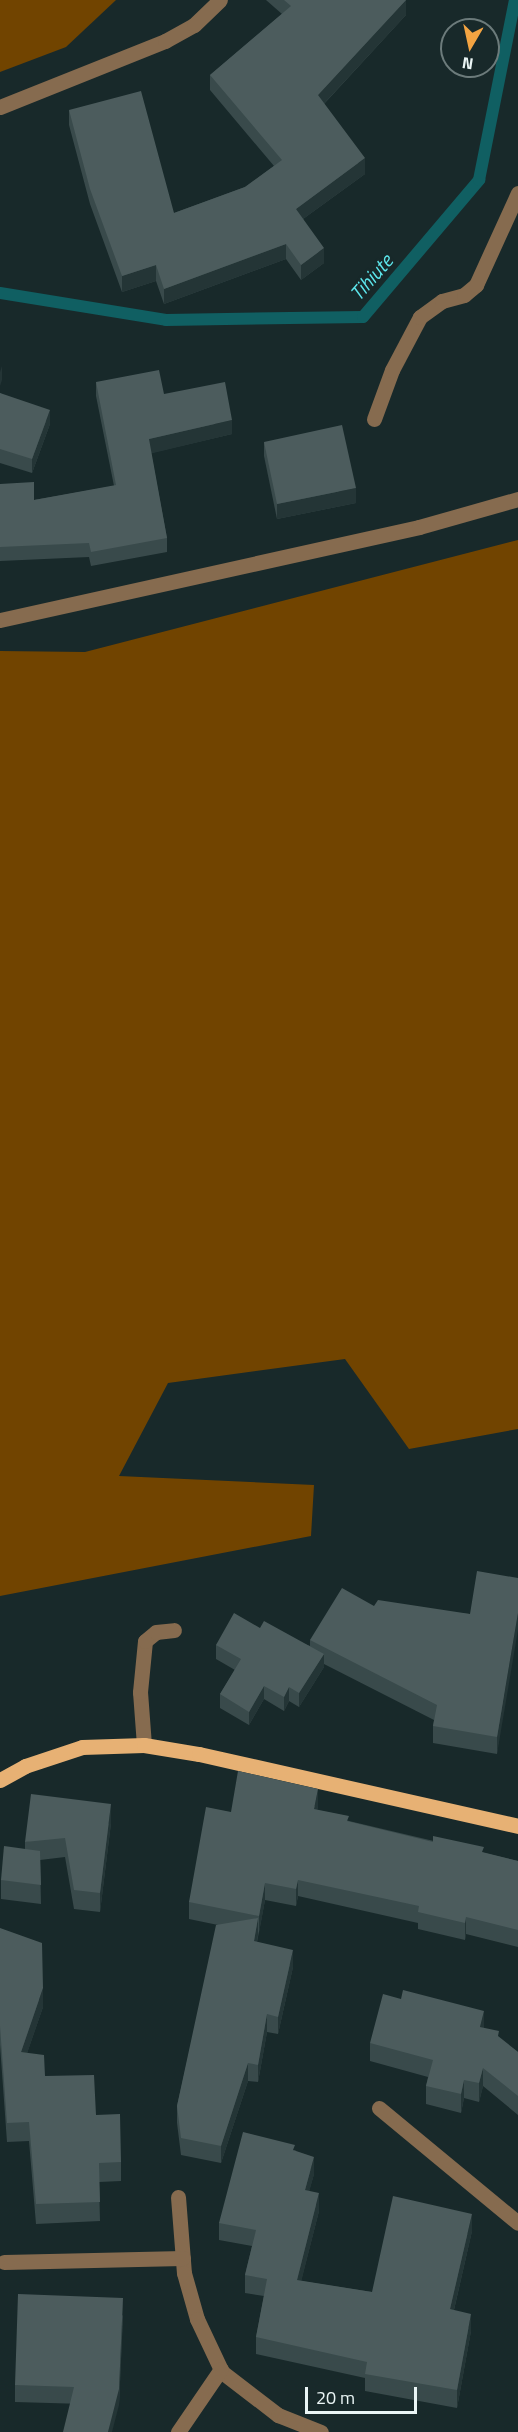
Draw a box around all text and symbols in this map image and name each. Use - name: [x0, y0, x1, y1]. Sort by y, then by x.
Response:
- north arrow: [440, 18, 500, 78]
- text: N: [460, 51, 475, 77]
- water label: Tihiute: [345, 249, 397, 305]
- scale bar: [308, 2375, 420, 2413]
- text: 20 m: [316, 2384, 355, 2411]

